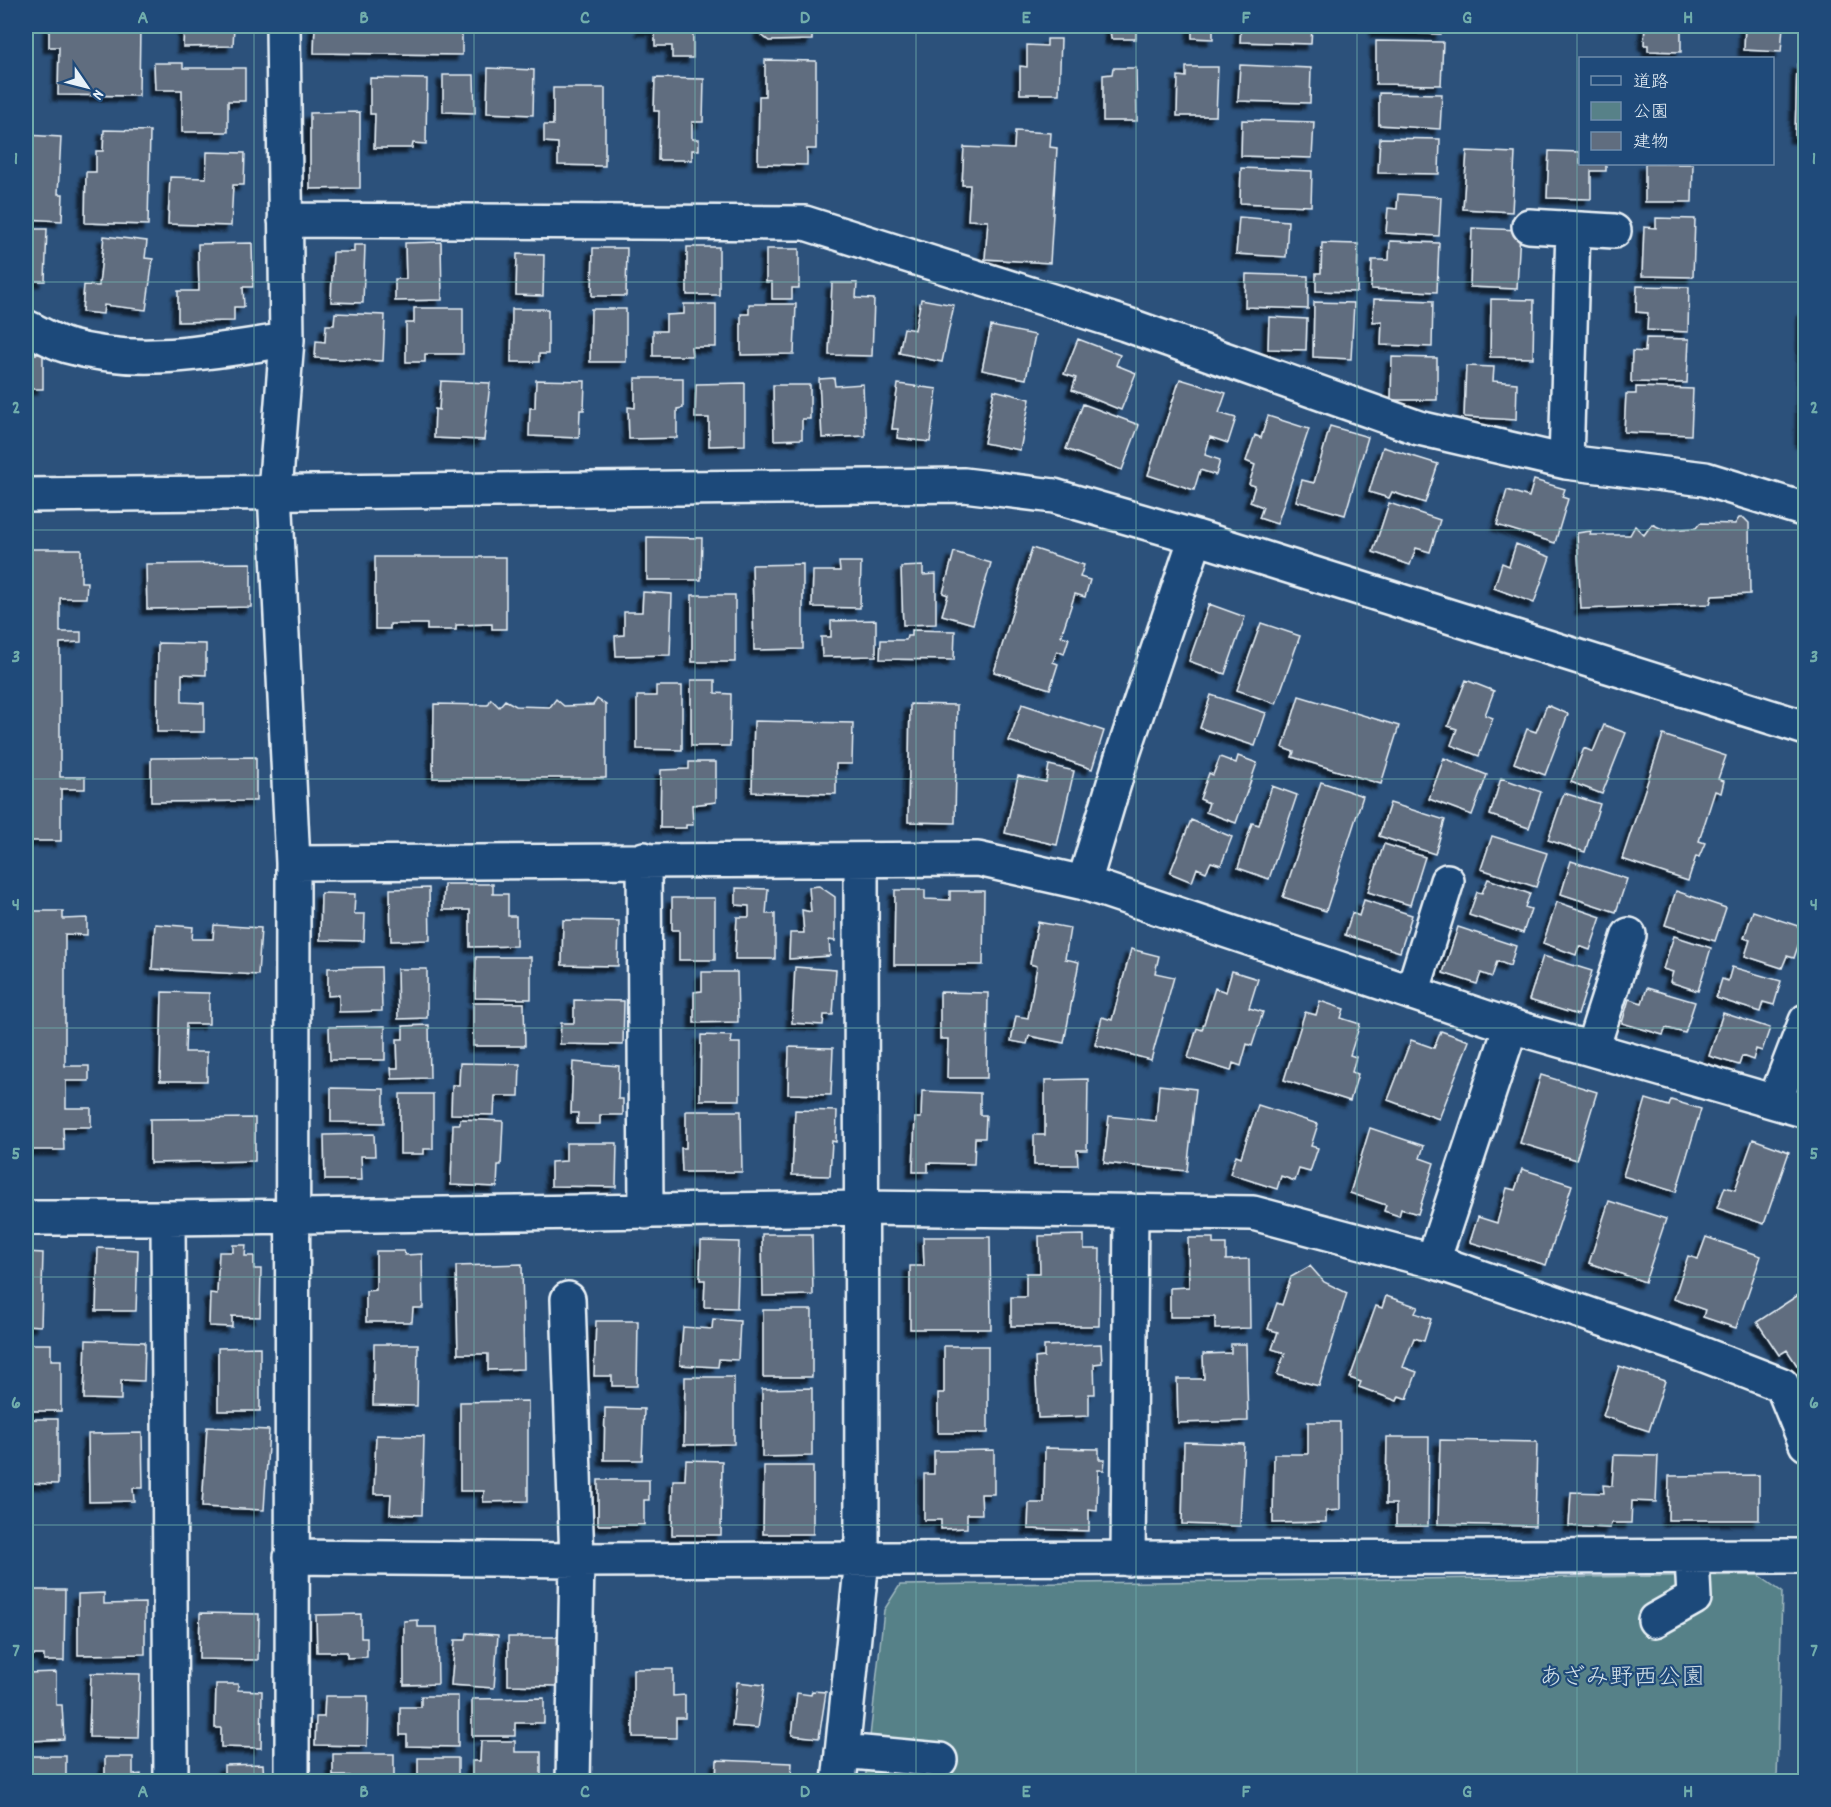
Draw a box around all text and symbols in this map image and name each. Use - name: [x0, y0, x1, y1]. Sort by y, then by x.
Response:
- text: A: [138, 5, 149, 33]
- text: B: [359, 5, 369, 33]
- text: C: [580, 5, 590, 33]
- text: D: [800, 5, 811, 33]
- text: E: [1021, 5, 1031, 33]
- text: F: [1242, 5, 1252, 33]
- text: G: [1462, 5, 1472, 33]
- text: H: [1683, 5, 1693, 33]
- north arrow: [57, 57, 117, 117]
- legend: [1579, 57, 1774, 165]
- text: 道路: [1633, 71, 1669, 96]
- text: N: [85, 84, 109, 104]
- text: 公園: [1633, 101, 1669, 126]
- text: 建物: [1633, 131, 1669, 156]
- text: 1: [14, 146, 18, 174]
- text: 1: [1812, 146, 1816, 174]
- text: 2: [12, 395, 20, 423]
- text: 2: [1810, 395, 1818, 423]
- text: 3: [12, 644, 20, 672]
- text: 3: [1810, 644, 1818, 672]
- text: 4: [12, 892, 20, 920]
- text: 4: [1810, 892, 1818, 920]
- text: 5: [11, 1141, 21, 1169]
- text: 5: [1809, 1141, 1819, 1169]
- text: 6: [11, 1390, 21, 1418]
- text: 6: [1809, 1390, 1819, 1418]
- text: 7: [12, 1638, 20, 1666]
- text: 7: [1810, 1638, 1818, 1666]
- park label: あざみ野西公園: [1539, 1662, 1705, 1696]
- text: A: [138, 1779, 149, 1807]
- text: B: [359, 1779, 369, 1807]
- text: C: [580, 1779, 590, 1807]
- text: D: [800, 1779, 811, 1807]
- text: E: [1021, 1779, 1031, 1807]
- text: F: [1242, 1779, 1252, 1807]
- text: G: [1462, 1779, 1472, 1807]
- text: H: [1683, 1779, 1693, 1807]

